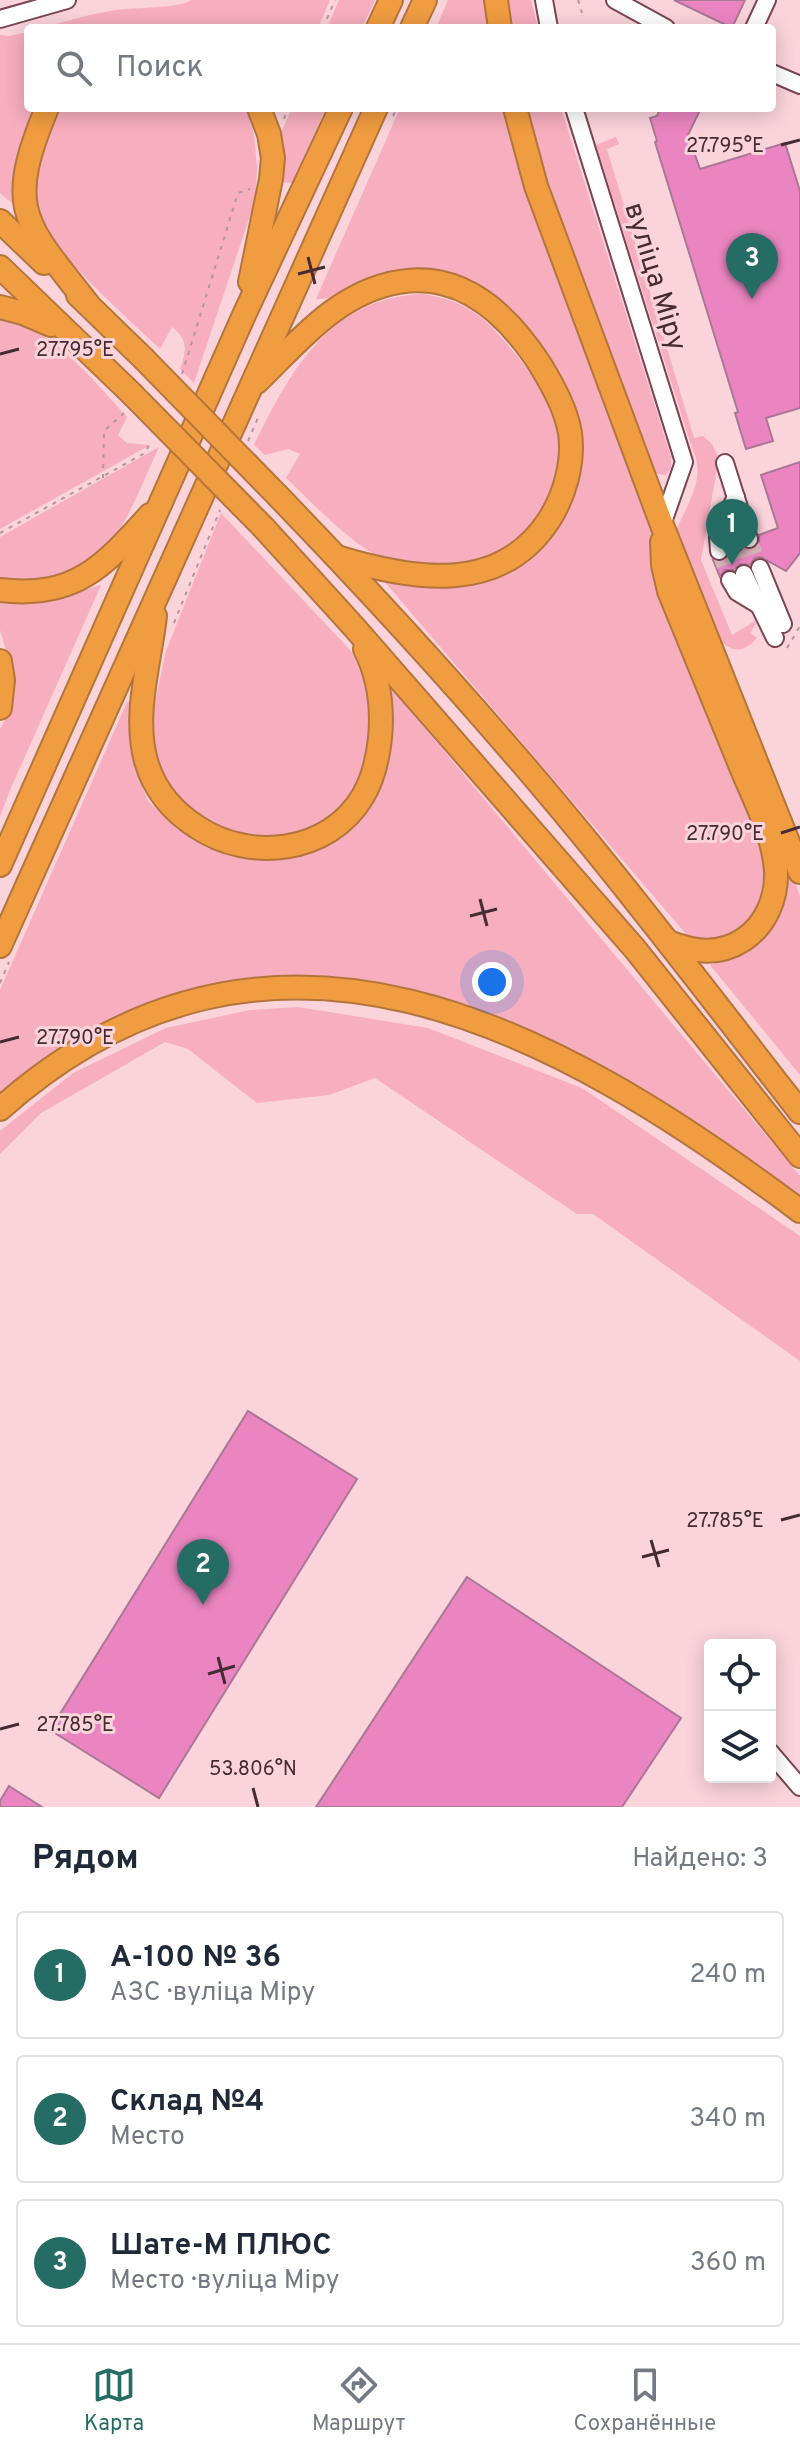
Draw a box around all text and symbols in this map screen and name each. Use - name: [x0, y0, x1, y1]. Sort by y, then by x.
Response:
- search box: [24, 24, 776, 112]
- icon: search: [52, 46, 96, 90]
- text: Поиск: [116, 50, 204, 87]
- text: 27.795°E: [686, 134, 764, 160]
- street label: вуліца Міру: [614, 198, 694, 356]
- pin: 3: [726, 233, 778, 299]
- text: 27.795°E: [36, 338, 114, 364]
- pin: 1: [706, 499, 758, 565]
- text: 27.790°E: [686, 822, 764, 848]
- your location: [472, 962, 512, 1002]
- text: 27.790°E: [36, 1026, 114, 1052]
- text: 27.785°E: [686, 1509, 764, 1535]
- pin: 2: [177, 1539, 229, 1605]
- map controls: [704, 1639, 776, 1783]
- button: locate: [704, 1639, 776, 1711]
- button: layers: [704, 1711, 776, 1783]
- text: 27.785°E: [36, 1713, 114, 1739]
- text: 53.806°N: [209, 1757, 297, 1783]
- text: Рядом: [32, 1838, 139, 1881]
- text: Найдено: 3: [632, 1843, 768, 1876]
- text: А-100 № 36: [110, 1940, 281, 1977]
- text: 1: [55, 1959, 65, 1992]
- text: 240 m: [689, 1959, 766, 1992]
- text: АЗС · вуліца Міру: [110, 1977, 315, 2010]
- text: Склад №4: [110, 2084, 264, 2121]
- text: 2: [52, 2103, 68, 2136]
- text: 340 m: [689, 2103, 766, 2136]
- text: Место: [110, 2121, 185, 2154]
- text: Шате-М ПЛЮС: [110, 2228, 331, 2265]
- text: 3: [52, 2247, 68, 2280]
- text: 360 m: [690, 2247, 766, 2280]
- text: Место · вуліца Міру: [110, 2265, 340, 2298]
- tab: Карта: [84, 2363, 144, 2438]
- tab: Маршрут: [312, 2363, 406, 2438]
- tab: Сохранённые: [573, 2363, 716, 2438]

